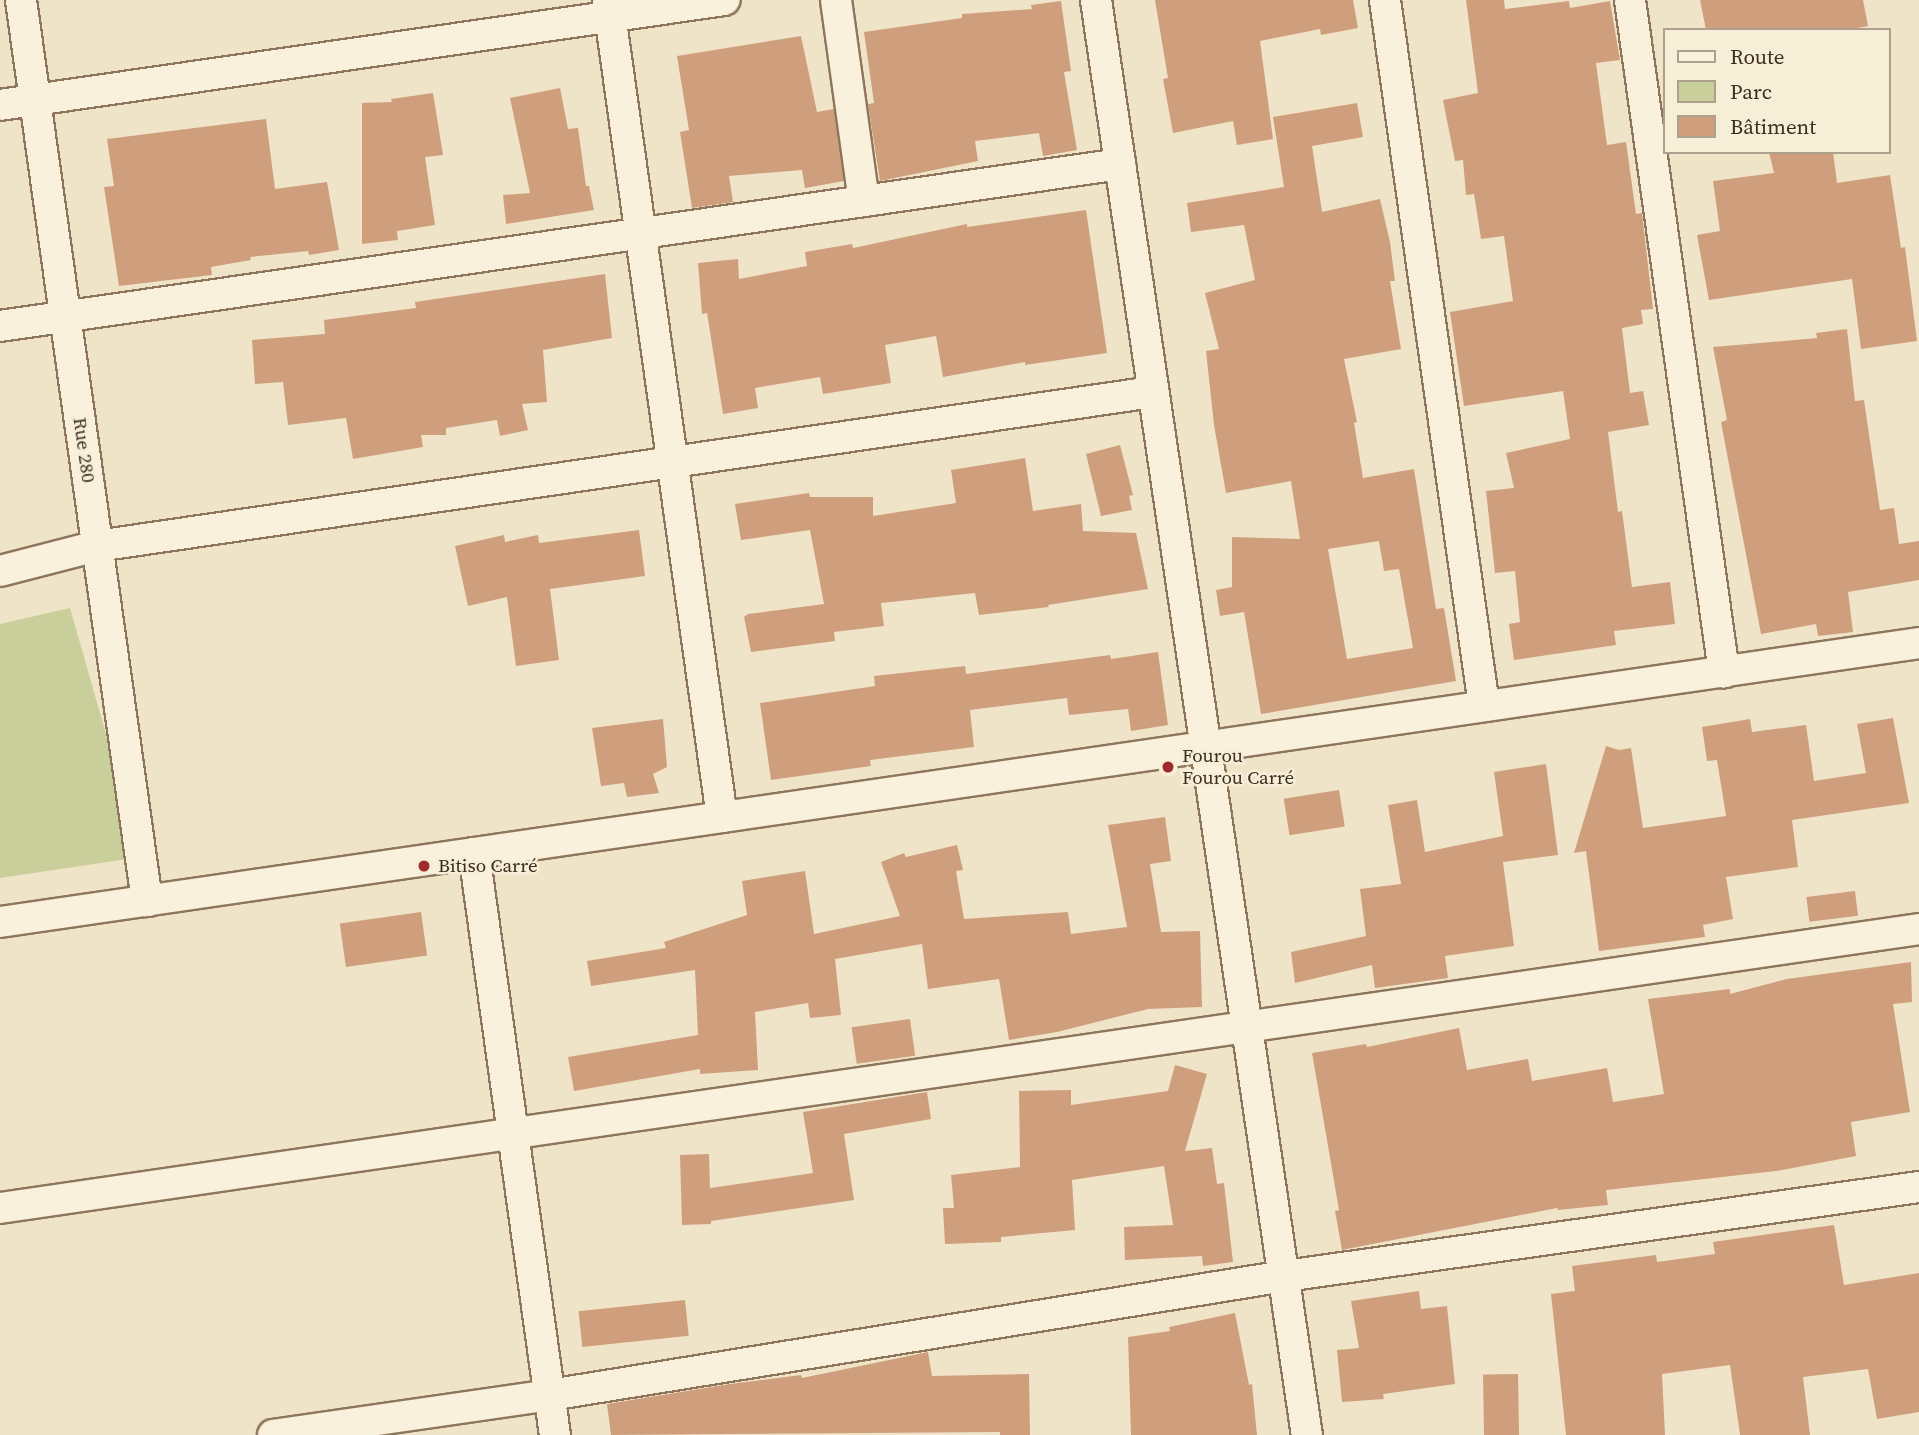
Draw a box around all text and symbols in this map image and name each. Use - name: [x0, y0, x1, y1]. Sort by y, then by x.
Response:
- legend: [1664, 28, 1891, 154]
- text: Route: [1730, 42, 1785, 71]
- text: Parc: [1730, 77, 1772, 106]
- text: Bâtiment: [1730, 112, 1816, 141]
- street label: Rue 280: [68, 416, 100, 484]
- place label: Fourou Fourou Carré: [1182, 745, 1294, 789]
- marker: Fourou Fourou Carré: [1160, 759, 1176, 775]
- place label: Bitiso Carré: [438, 855, 538, 877]
- marker: Bitiso Carré: [416, 858, 432, 874]

